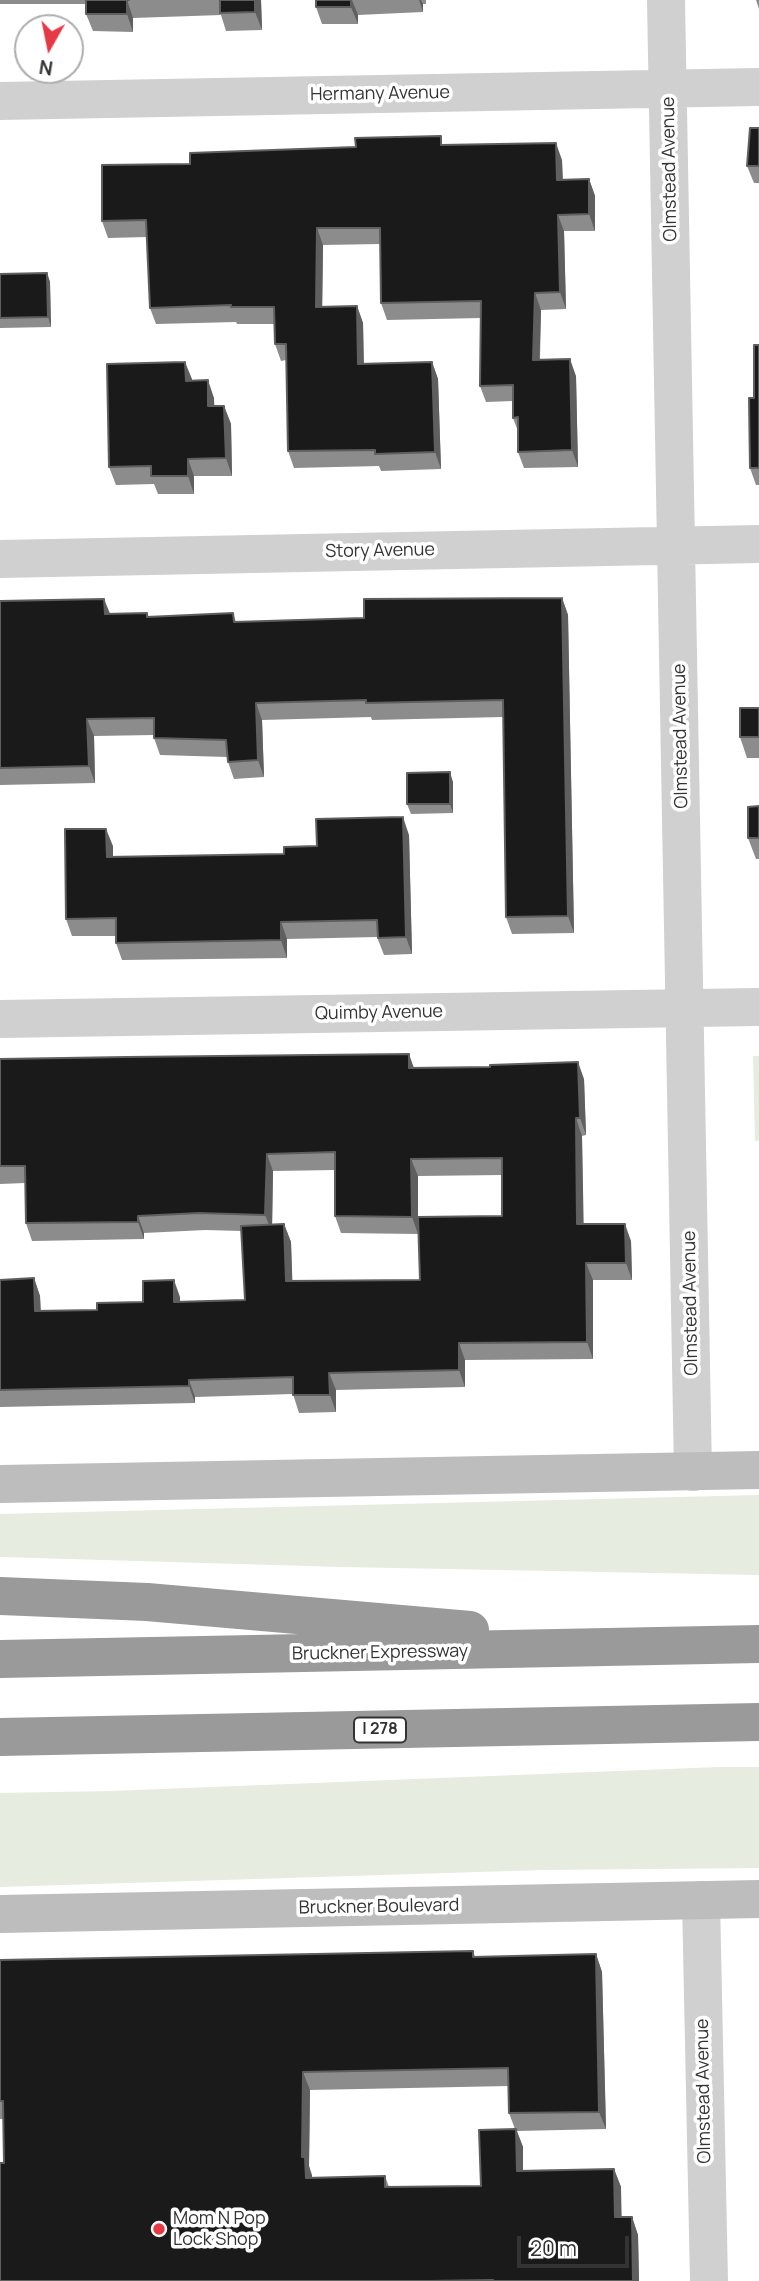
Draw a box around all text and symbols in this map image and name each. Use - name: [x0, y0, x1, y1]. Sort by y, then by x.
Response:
- north arrow: [14, 14, 84, 84]
- text: N: [37, 54, 55, 82]
- street label: Hermany Avenue: [310, 82, 450, 106]
- street label: Olmstead Avenue: [658, 96, 682, 242]
- street label: Story Avenue: [325, 539, 435, 563]
- street label: Olmstead Avenue: [669, 663, 693, 809]
- street label: Quimby Avenue: [315, 1001, 443, 1025]
- street label: Olmstead Avenue: [679, 1230, 703, 1376]
- street label: Bruckner Expressway: [292, 1641, 468, 1665]
- road number: I 278: [354, 1718, 406, 1742]
- street label: Bruckner Boulevard: [298, 1895, 460, 1919]
- street label: Olmstead Avenue: [692, 2018, 716, 2164]
- place label: Mom N Pop Lock Shop: [173, 2208, 266, 2250]
- marker: Mom N Pop Lock Shop: [151, 2221, 167, 2237]
- scale bar: [521, 2222, 633, 2266]
- text: 20 m: [530, 2234, 577, 2262]

